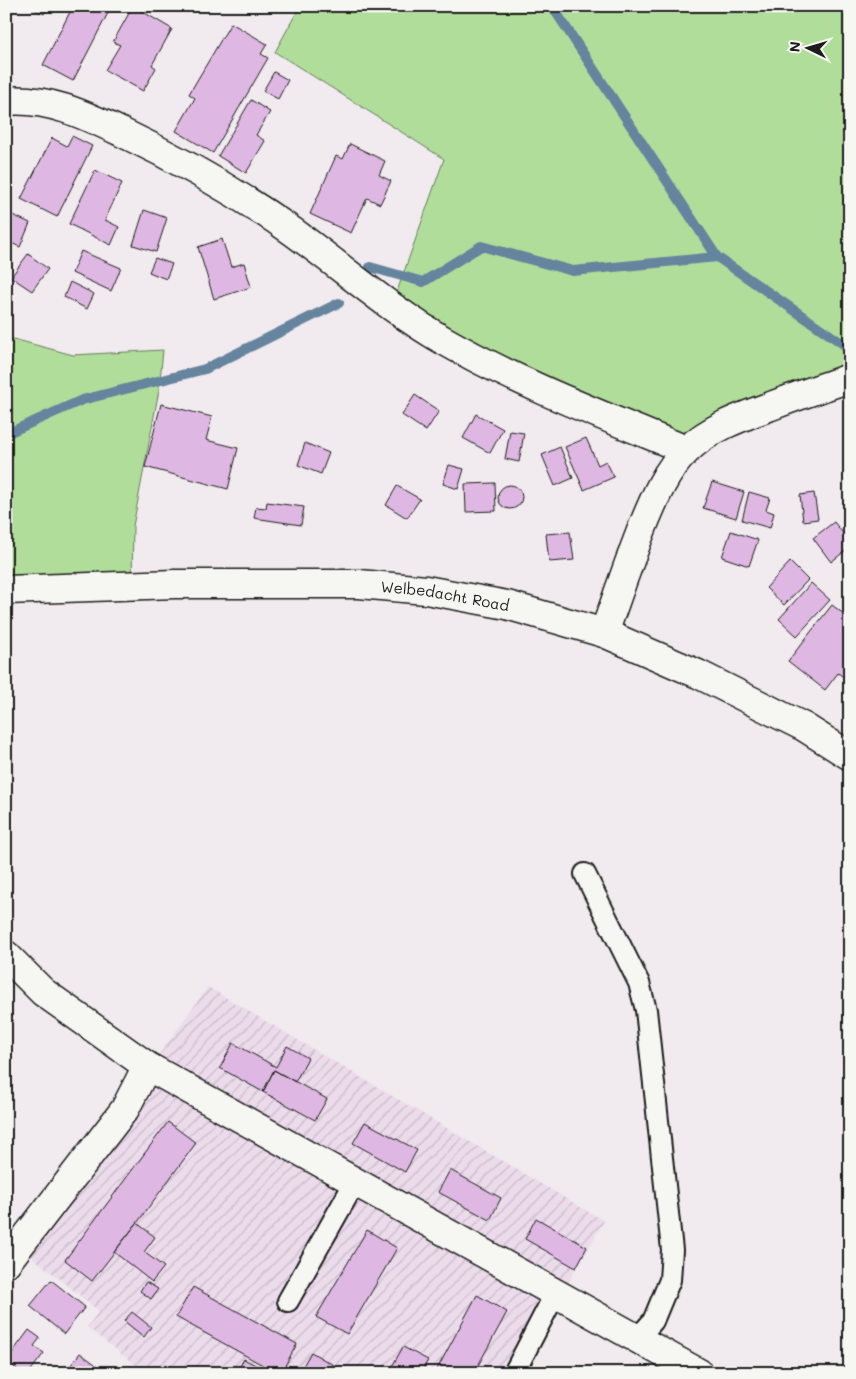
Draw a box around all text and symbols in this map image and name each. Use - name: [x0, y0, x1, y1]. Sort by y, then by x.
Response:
- north arrow: [784, 22, 834, 72]
- text: N: [785, 41, 804, 53]
- street label: Welbedacht Road: [380, 576, 511, 615]

